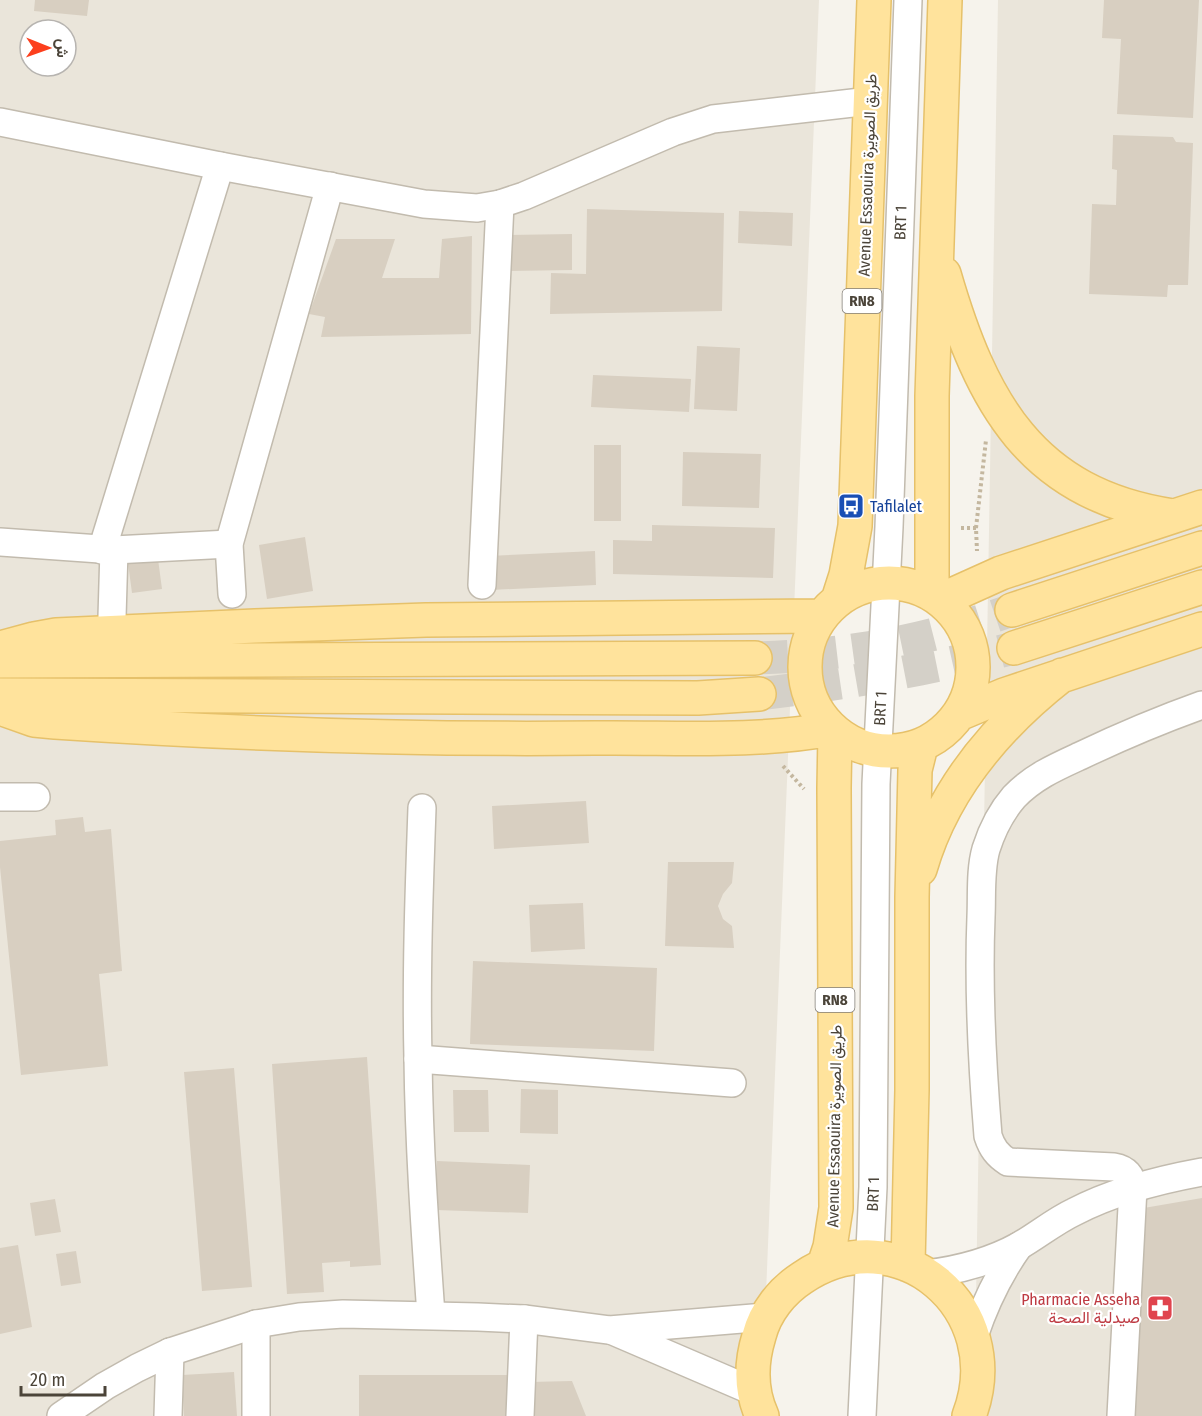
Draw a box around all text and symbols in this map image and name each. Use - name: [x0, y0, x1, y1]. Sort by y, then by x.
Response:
- north arrow: [18, 18, 78, 78]
- text: ش: [53, 38, 72, 58]
- street label: Avenue Essaouira طريق الصويرة: [854, 73, 882, 277]
- street label: BRT 1: [890, 205, 911, 240]
- road number: RN8: [842, 289, 882, 313]
- bus stop icon: Tafilalet: [836, 491, 866, 521]
- place label: Tafilalet: [870, 497, 923, 516]
- street label: BRT 1: [870, 691, 891, 726]
- road number: RN8: [816, 988, 854, 1012]
- street label: Avenue Essaouira طريق الصويرة: [823, 1024, 847, 1228]
- street label: BRT 1: [863, 1177, 883, 1212]
- place label: Pharmacie Asseha صيدلية الصحة: [1021, 1290, 1140, 1327]
- pharmacy icon: Pharmacie Asseha صيدلية الصحة: [1145, 1293, 1175, 1323]
- scale bar: [21, 1359, 105, 1397]
- text: 20 m: [30, 1369, 65, 1391]

